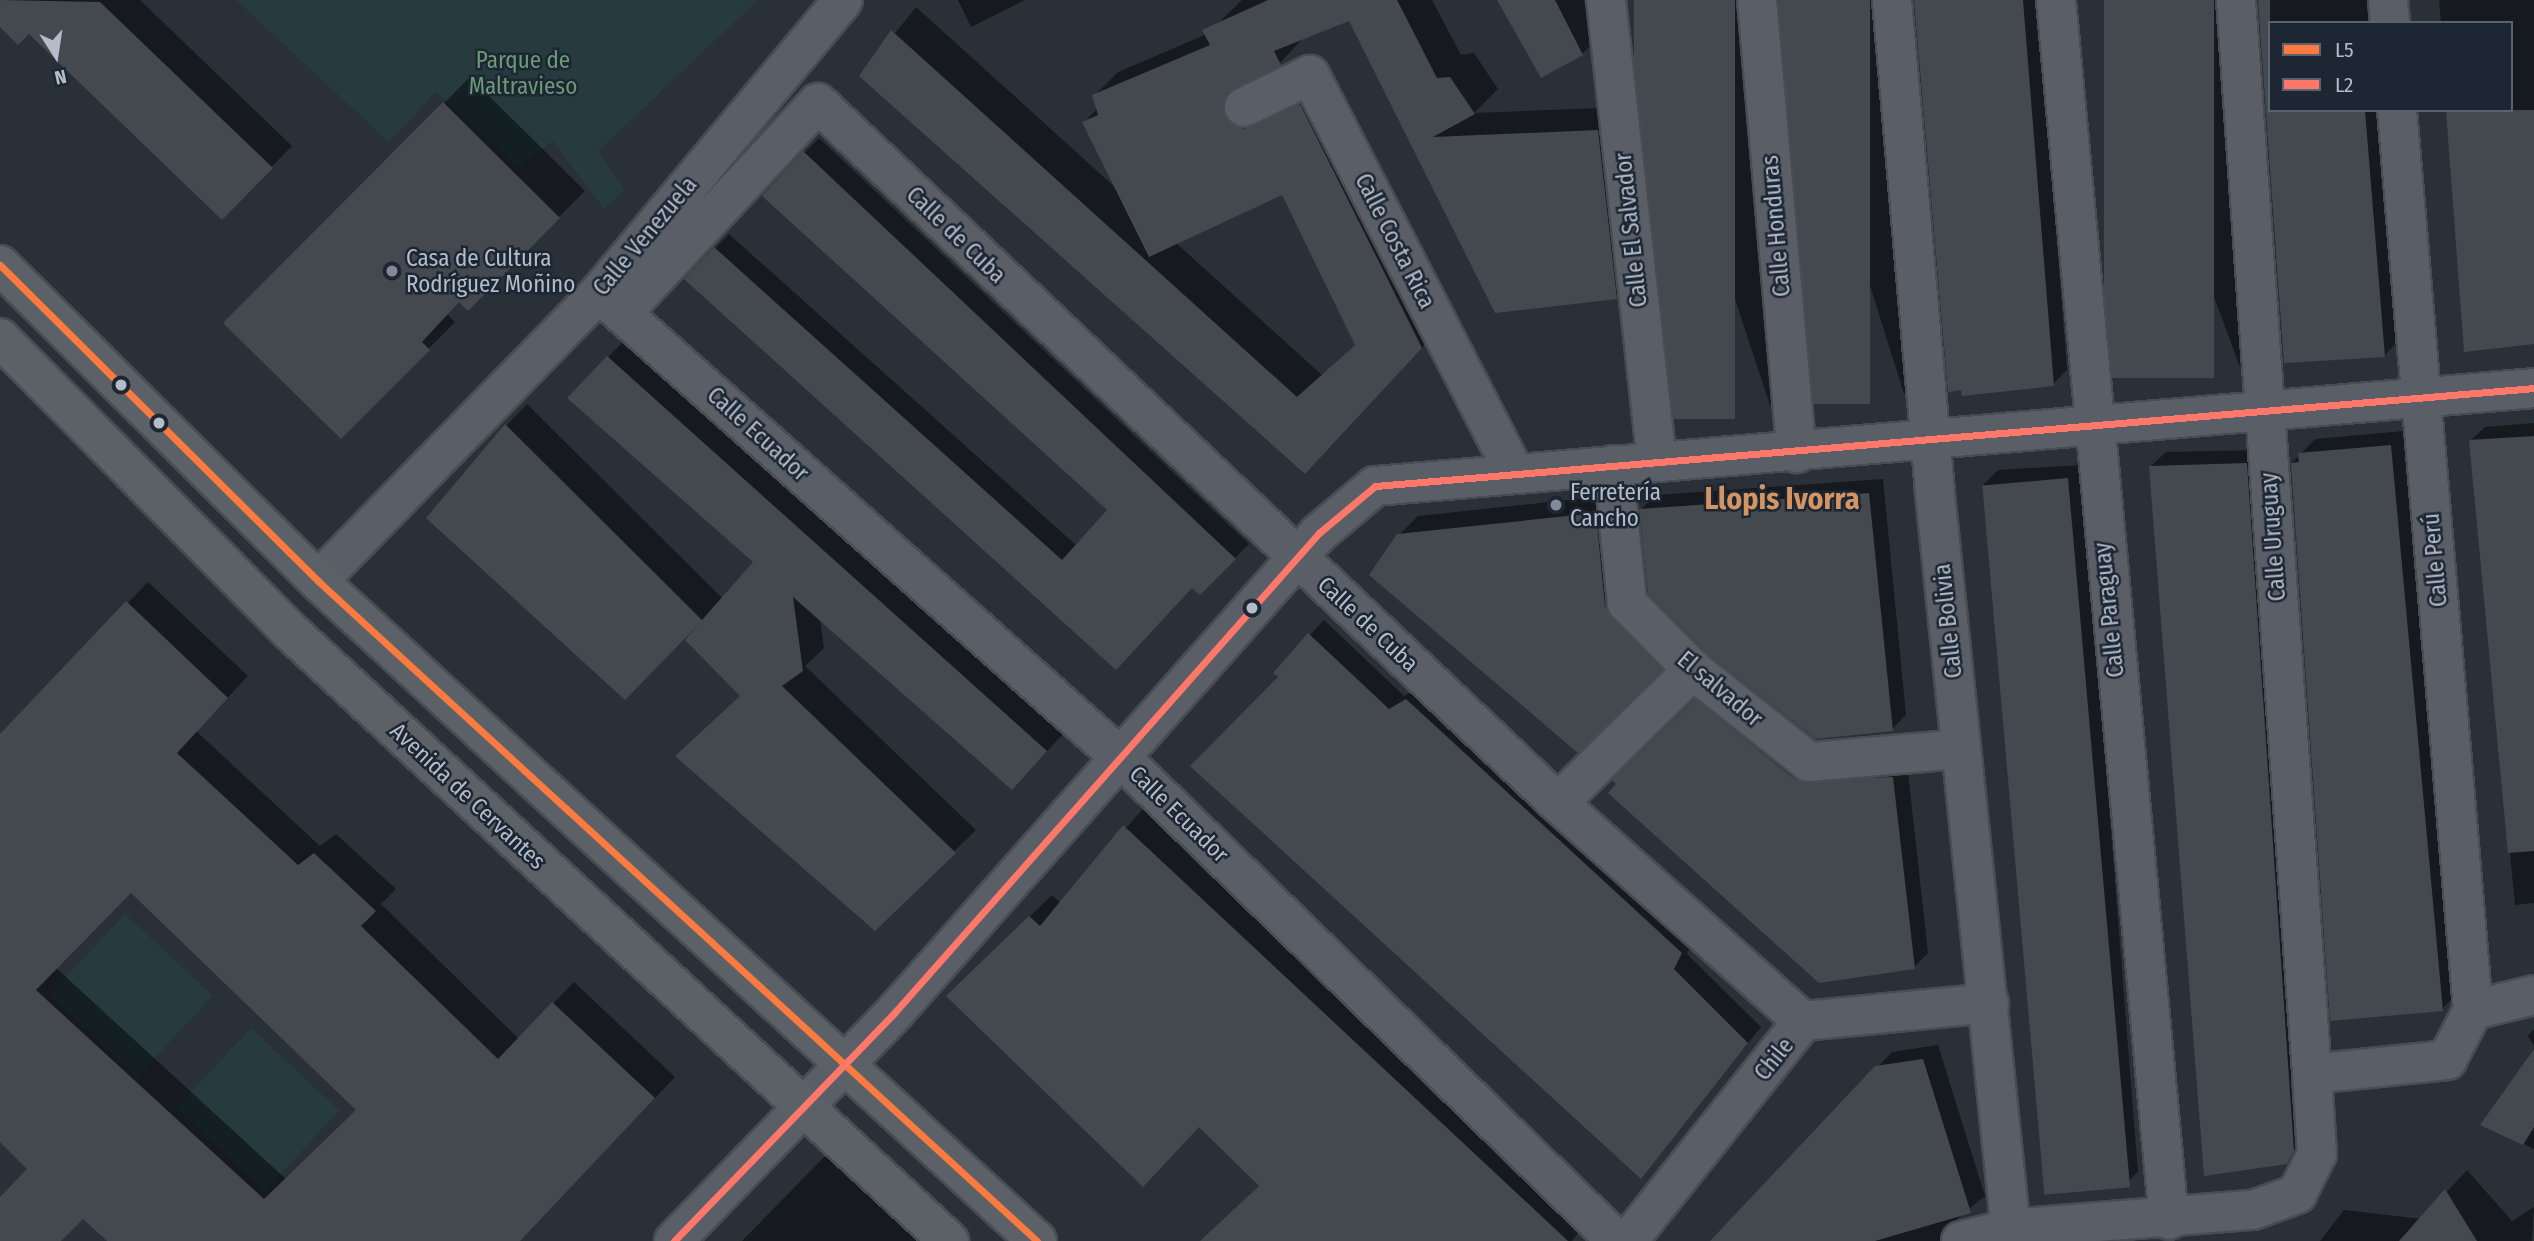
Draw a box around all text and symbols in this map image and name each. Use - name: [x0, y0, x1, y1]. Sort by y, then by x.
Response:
- north arrow: [21, 21, 91, 91]
- legend: [2268, 21, 2513, 112]
- text: L5: [2335, 37, 2354, 63]
- park label: Parque de Maltravieso: [469, 46, 577, 100]
- text: N: [53, 65, 68, 89]
- text: L2: [2335, 72, 2353, 98]
- street label: Calle El Salvador: [1609, 151, 1653, 309]
- street label: Calle Honduras: [1756, 154, 1796, 298]
- street label: Calle Costa Rica: [1349, 169, 1441, 313]
- street label: Calle Venezuela: [587, 171, 703, 301]
- street label: Calle de Cuba: [901, 181, 1011, 289]
- place label: Casa de Cultura Rodríguez Moñino: [406, 244, 575, 298]
- marker: Casa de Cultura Rodríguez Moñino: [384, 263, 400, 279]
- unlabelled marker: [114, 378, 128, 392]
- street label: Calle Ecuador: [702, 381, 814, 487]
- unlabelled marker: [152, 416, 166, 430]
- street label: Calle Uruguay: [2255, 472, 2291, 602]
- place label: Ferretería Cancho: [1570, 478, 1661, 532]
- district label: Llopis Ivorra: [1704, 481, 1860, 517]
- marker: Ferretería Cancho: [1548, 497, 1564, 513]
- street label: Calle Perú: [2417, 512, 2453, 608]
- street label: Calle Paraguay: [2088, 541, 2130, 679]
- street label: Calle Bolivia: [1928, 562, 1968, 680]
- street label: Calle de Cuba: [1312, 571, 1424, 677]
- unlabelled marker: [1245, 601, 1259, 615]
- street label: El salvador: [1672, 646, 1768, 732]
- street label: Avenida de Cervantes: [385, 717, 551, 875]
- street label: Calle Ecuador: [1124, 760, 1234, 868]
- street label: Chile: [1749, 1032, 1799, 1086]

